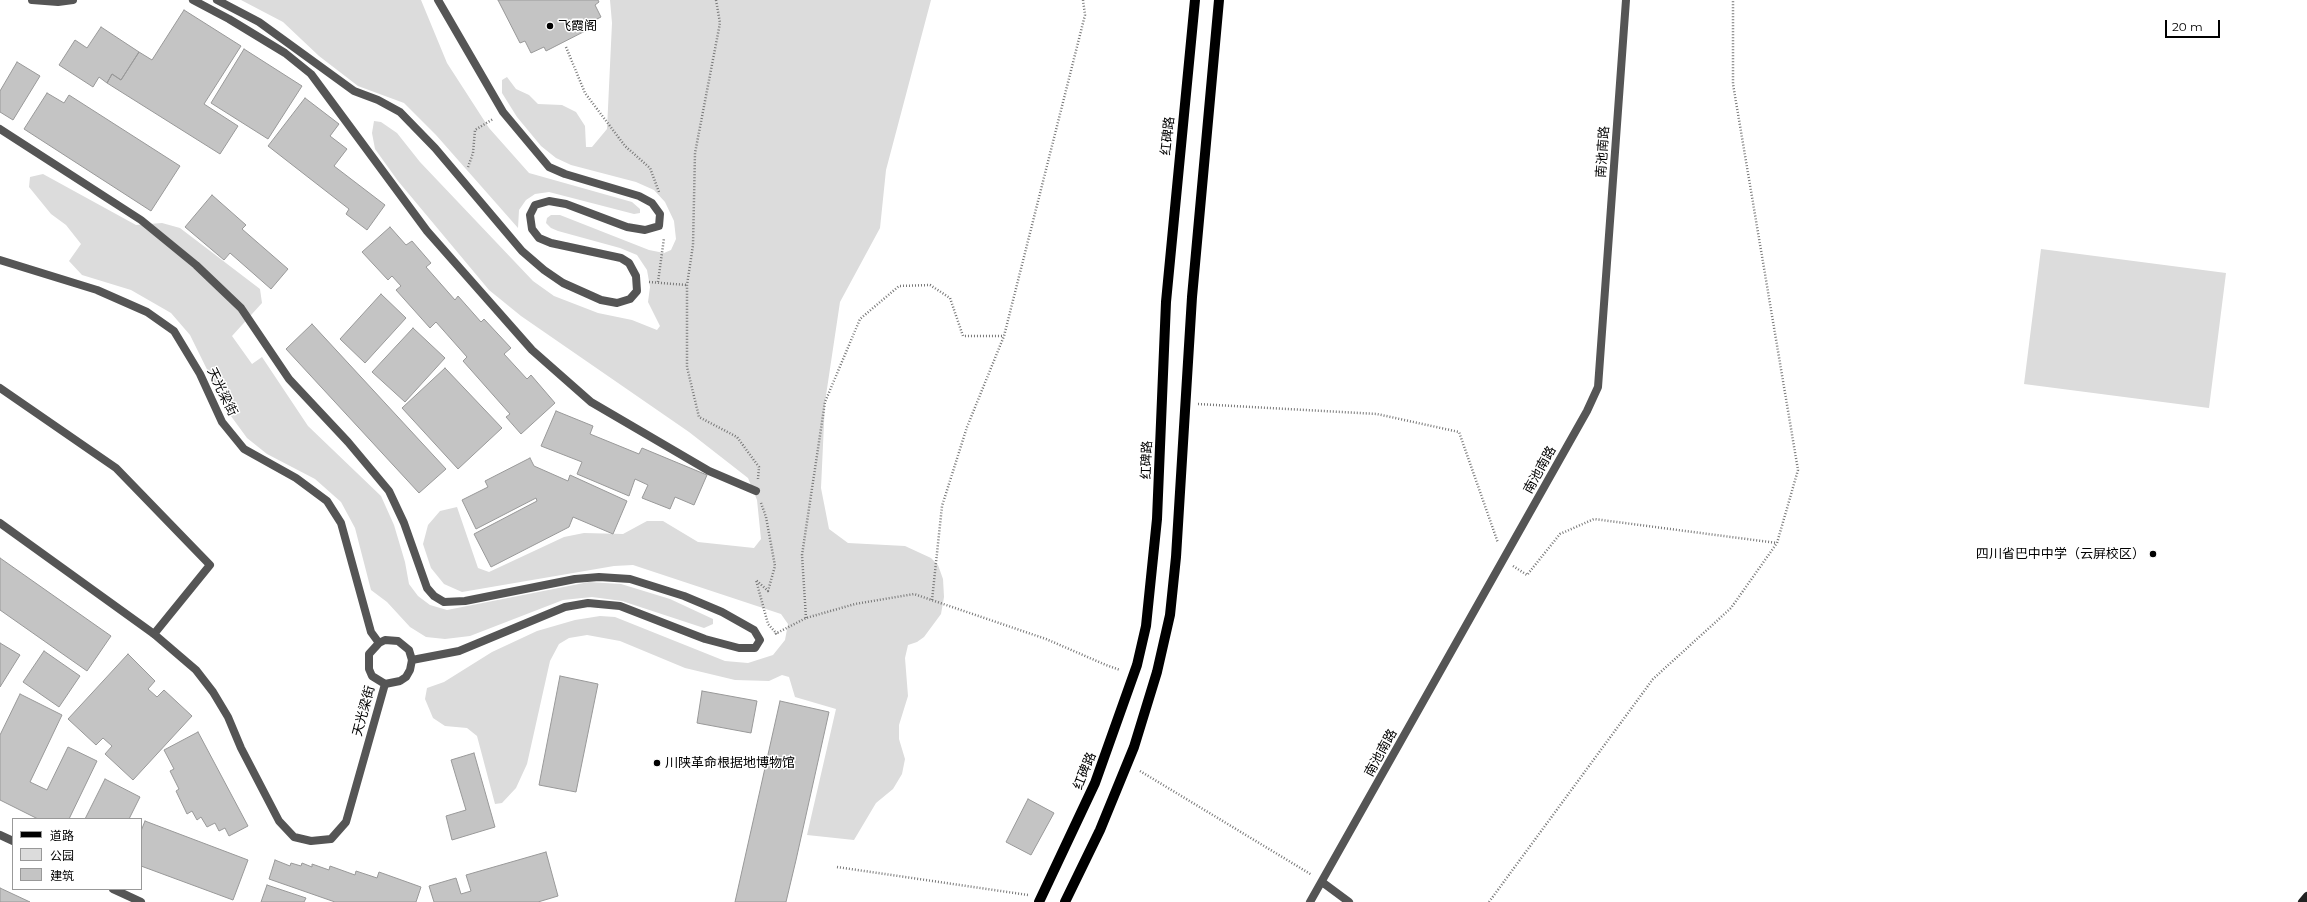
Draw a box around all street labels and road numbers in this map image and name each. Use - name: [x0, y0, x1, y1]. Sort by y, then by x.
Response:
- street label: 红碑路: [1158, 116, 1178, 156]
- street label: 南池南路: [1593, 126, 1613, 178]
- street label: 天光梁街: [204, 365, 240, 419]
- street label: 红碑路: [1139, 440, 1155, 480]
- street label: 南池南路: [1521, 443, 1559, 497]
- street label: 天光梁街: [350, 684, 378, 738]
- street label: 南池南路: [1362, 726, 1400, 780]
- street label: 红碑路: [1070, 750, 1100, 792]

